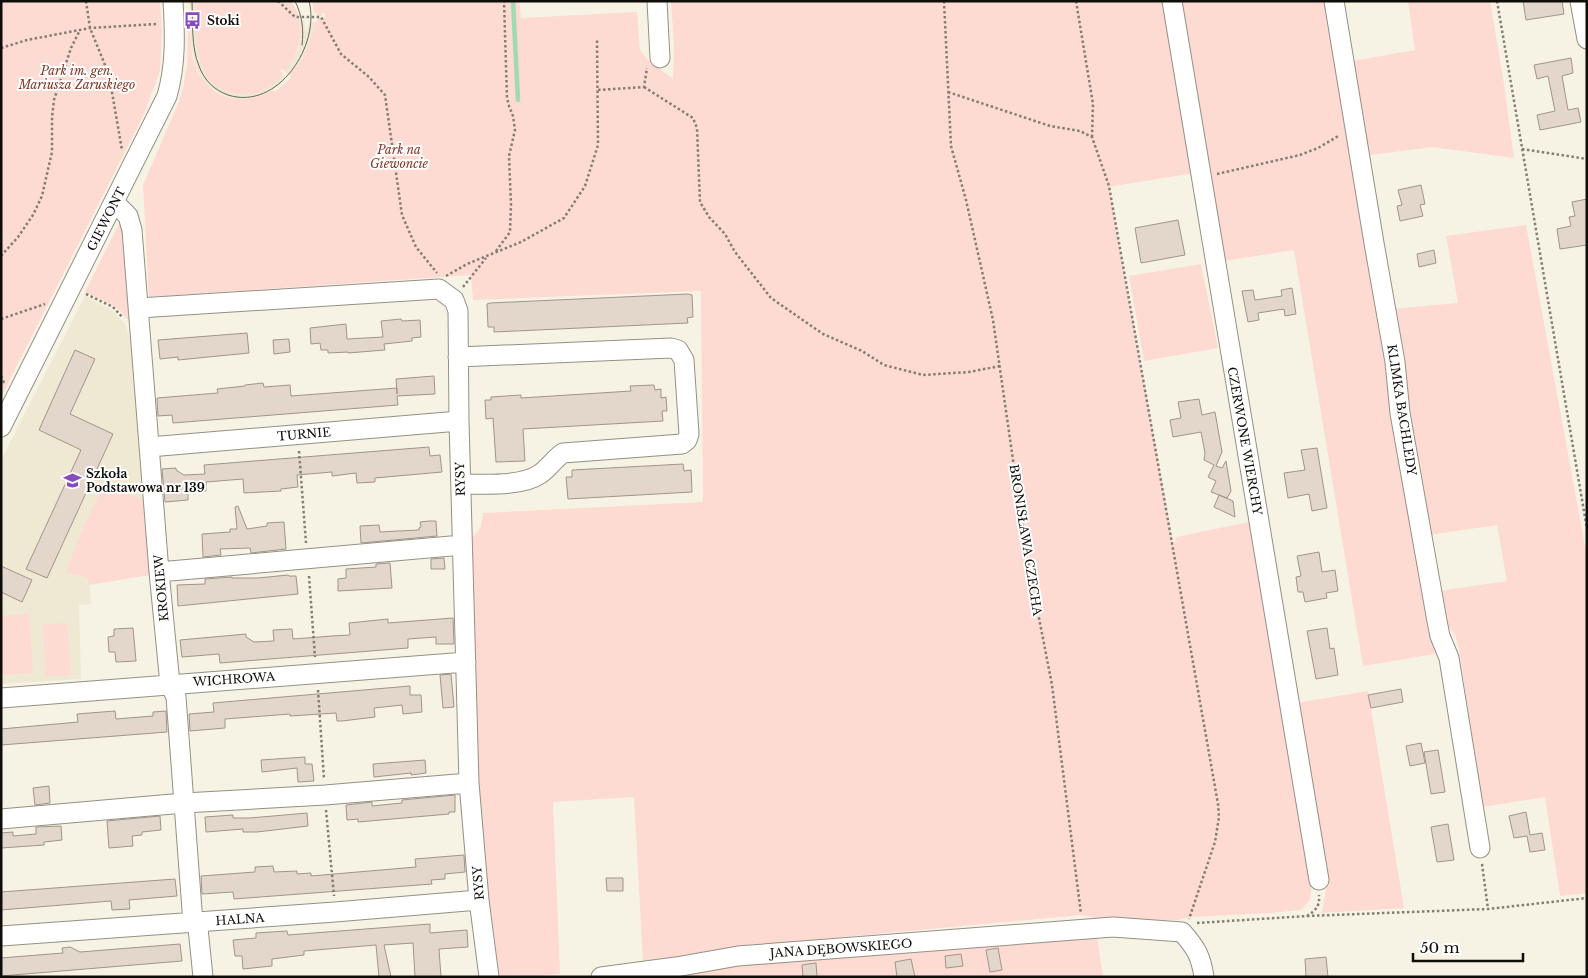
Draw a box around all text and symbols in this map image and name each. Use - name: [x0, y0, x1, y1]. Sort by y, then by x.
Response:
- bus stop icon: Stoki: [183, 10, 203, 30]
- place label: Stoki: [207, 13, 240, 28]
- park label: Park im. gen. Mariusza Zaruskiego: [18, 63, 135, 92]
- park label: Park na Giewoncie: [370, 142, 429, 171]
- street label: GIEWONT: [84, 184, 129, 253]
- street label: KLIMKA BACHLEDY: [1384, 343, 1420, 477]
- street label: CZERWONE WIERCHY: [1225, 366, 1265, 517]
- street label: TURNIE: [276, 424, 332, 444]
- street label: RYSY: [452, 461, 468, 496]
- street label: BRONISŁAWA CZECHA: [1007, 463, 1046, 618]
- place label: Szkoła Podstawowa nr 139: [86, 466, 205, 495]
- school or university icon: Szkoła Podstawowa nr 139: [62, 470, 82, 490]
- street label: KROKIEW: [151, 553, 171, 622]
- street label: WICHROWA: [191, 669, 276, 689]
- street label: RYSY: [469, 865, 487, 901]
- street label: HALNA: [215, 910, 266, 928]
- scale bar: [1413, 930, 1523, 962]
- street label: JANA DĘBOWSKIEGO: [767, 936, 913, 961]
- text: 50 m: [1420, 938, 1460, 957]

